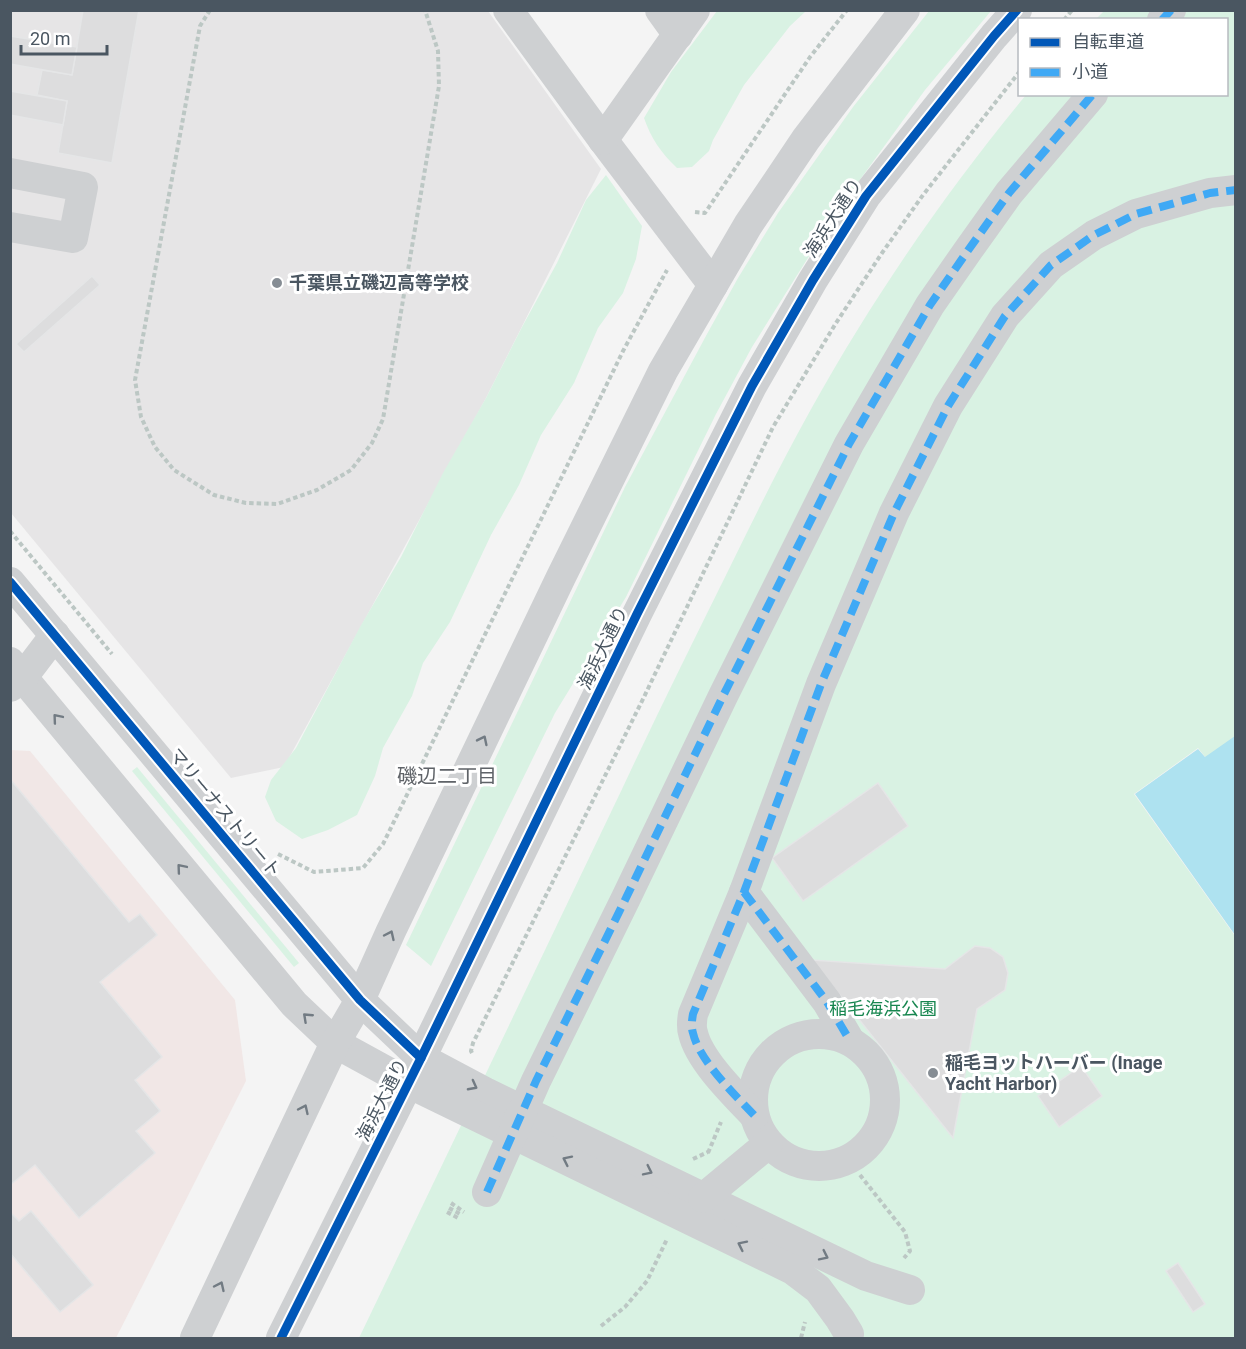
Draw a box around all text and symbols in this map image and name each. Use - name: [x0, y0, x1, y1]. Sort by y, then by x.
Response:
- scale bar: [21, 18, 106, 56]
- legend: [1018, 18, 1228, 96]
- text: 20 m: [30, 28, 70, 49]
- text: 自転車道: [1072, 31, 1144, 52]
- text: 小道: [1072, 61, 1108, 82]
- street label: 海浜大通り: [799, 174, 866, 261]
- place label: 千葉県立磯辺高等学校: [289, 272, 469, 293]
- marker: 千葉県立磯辺高等学校: [270, 276, 284, 290]
- street label: 海浜大通り: [573, 603, 632, 693]
- one-way arrow: [53, 714, 64, 725]
- one-way arrow: [476, 735, 488, 746]
- street label: マリーナストリート: [165, 744, 285, 881]
- district label: 磯辺二丁目: [397, 764, 497, 788]
- one-way arrow: [178, 864, 189, 875]
- one-way arrow: [382, 930, 394, 941]
- park label: 稲毛海浜公園: [829, 998, 937, 1019]
- one-way arrow: [304, 1013, 314, 1024]
- place label: 稲毛ヨットハーバー (Inage Yacht Harbor): [945, 1052, 1163, 1095]
- street label: 海浜大通り: [352, 1055, 411, 1145]
- marker: 稲毛ヨットハーバー (Inage Yacht Harbor): [926, 1066, 940, 1080]
- one-way arrow: [467, 1078, 478, 1090]
- one-way arrow: [296, 1105, 308, 1116]
- one-way arrow: [562, 1156, 573, 1168]
- one-way arrow: [642, 1164, 653, 1175]
- one-way arrow: [738, 1241, 749, 1253]
- one-way arrow: [817, 1248, 828, 1260]
- one-way arrow: [213, 1281, 225, 1292]

